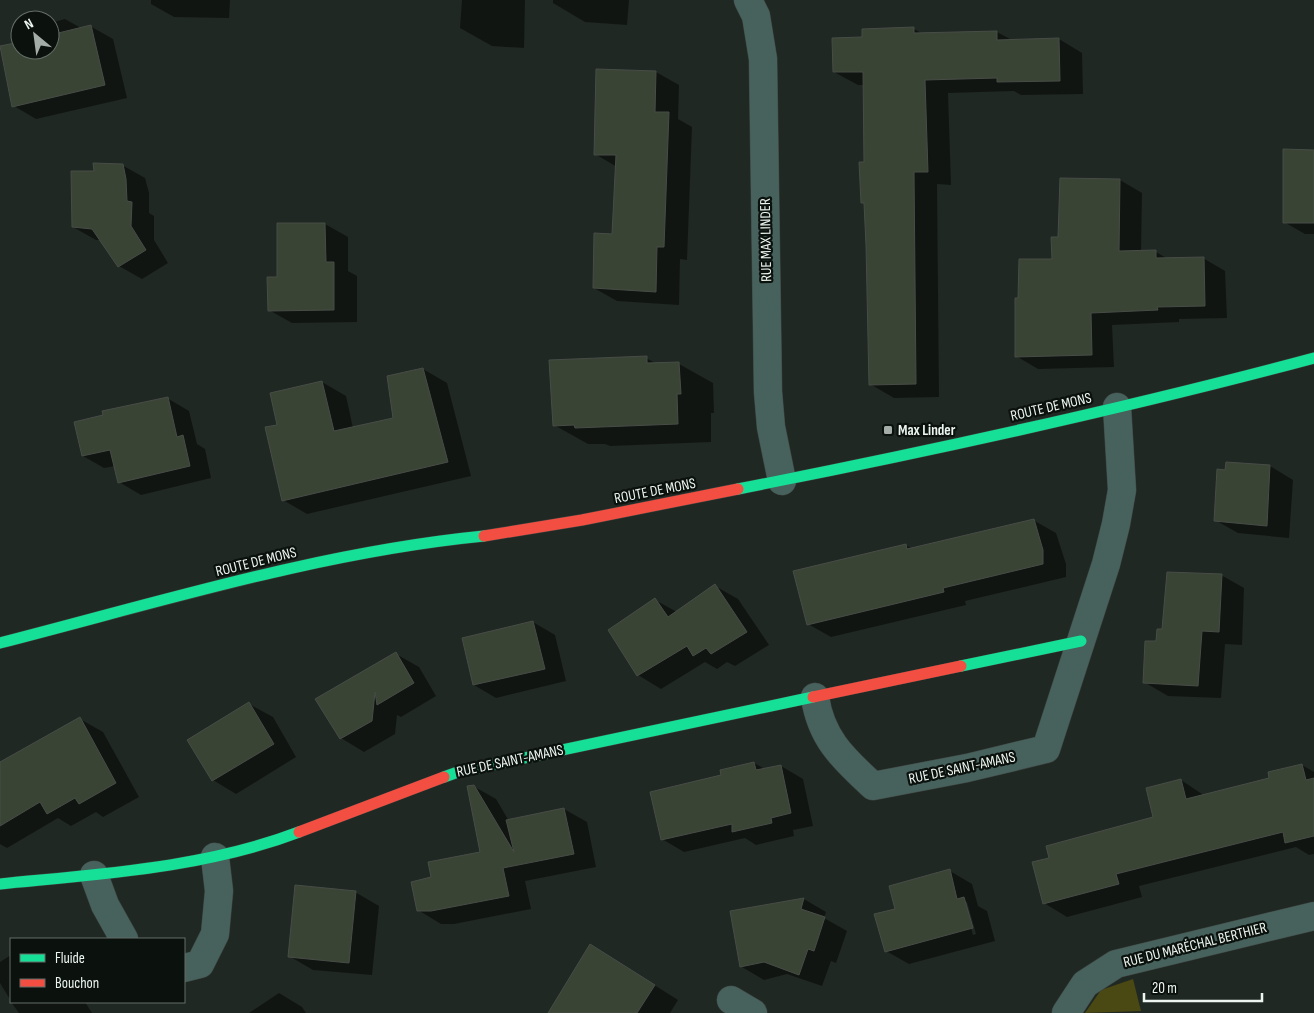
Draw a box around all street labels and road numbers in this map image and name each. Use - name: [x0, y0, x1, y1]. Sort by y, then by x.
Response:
- street label: RUE MAX LINDER: [756, 198, 776, 282]
- street label: ROUTE DE MONS: [1009, 388, 1093, 426]
- street label: ROUTE DE MONS: [613, 474, 697, 508]
- street label: ROUTE DE MONS: [214, 543, 298, 581]
- street label: RUE DE SAINT-AMANS: [455, 740, 565, 782]
- street label: RUE DE SAINT-AMANS: [907, 747, 1017, 789]
- street label: RUE DU MARÉCHAL BERTHIER: [1121, 918, 1269, 972]

